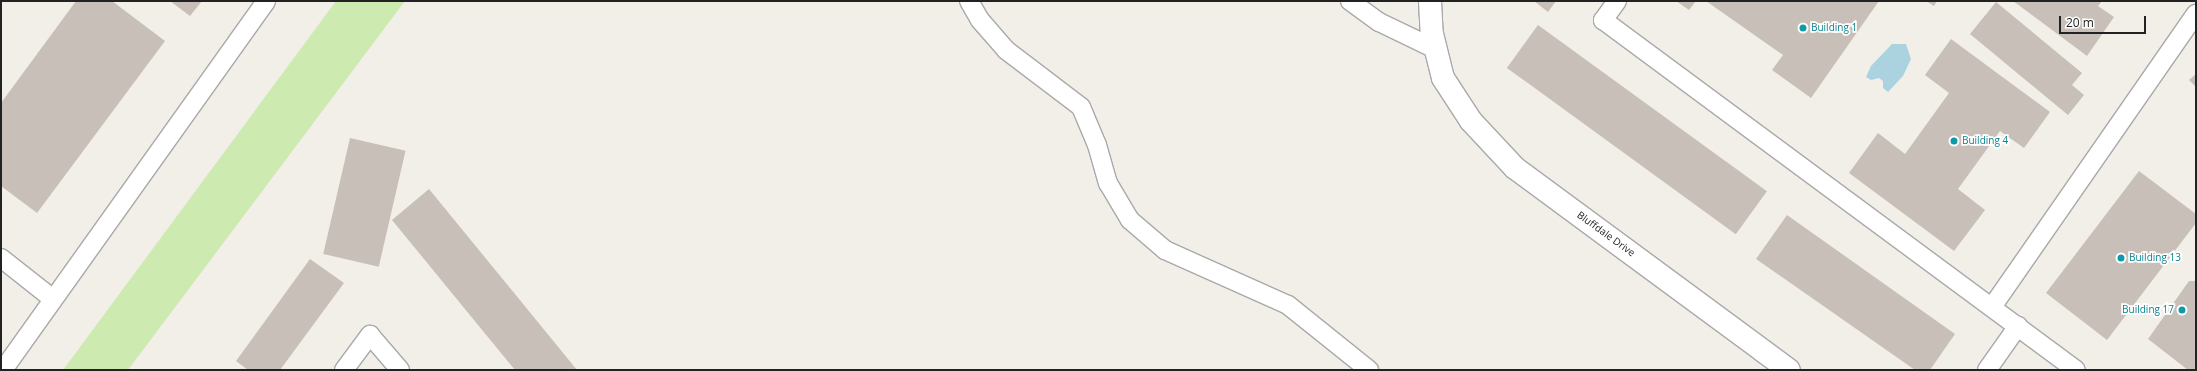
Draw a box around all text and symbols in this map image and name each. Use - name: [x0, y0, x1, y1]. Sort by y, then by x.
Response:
- scale bar: [2061, 8, 2148, 34]
- text: 20 m: [2066, 14, 2094, 31]
- place label: Building 1: [1811, 22, 1857, 34]
- marker: Building 1: [1798, 23, 1808, 33]
- place label: Building 4: [1962, 135, 2008, 147]
- marker: Building 4: [1949, 136, 1959, 146]
- street label: Bluffdale Drive: [1575, 209, 1637, 259]
- place label: Building 13: [2129, 252, 2181, 264]
- marker: Building 13: [2116, 253, 2126, 263]
- place label: Building 17: [2122, 304, 2174, 316]
- marker: Building 17: [2177, 305, 2187, 315]

